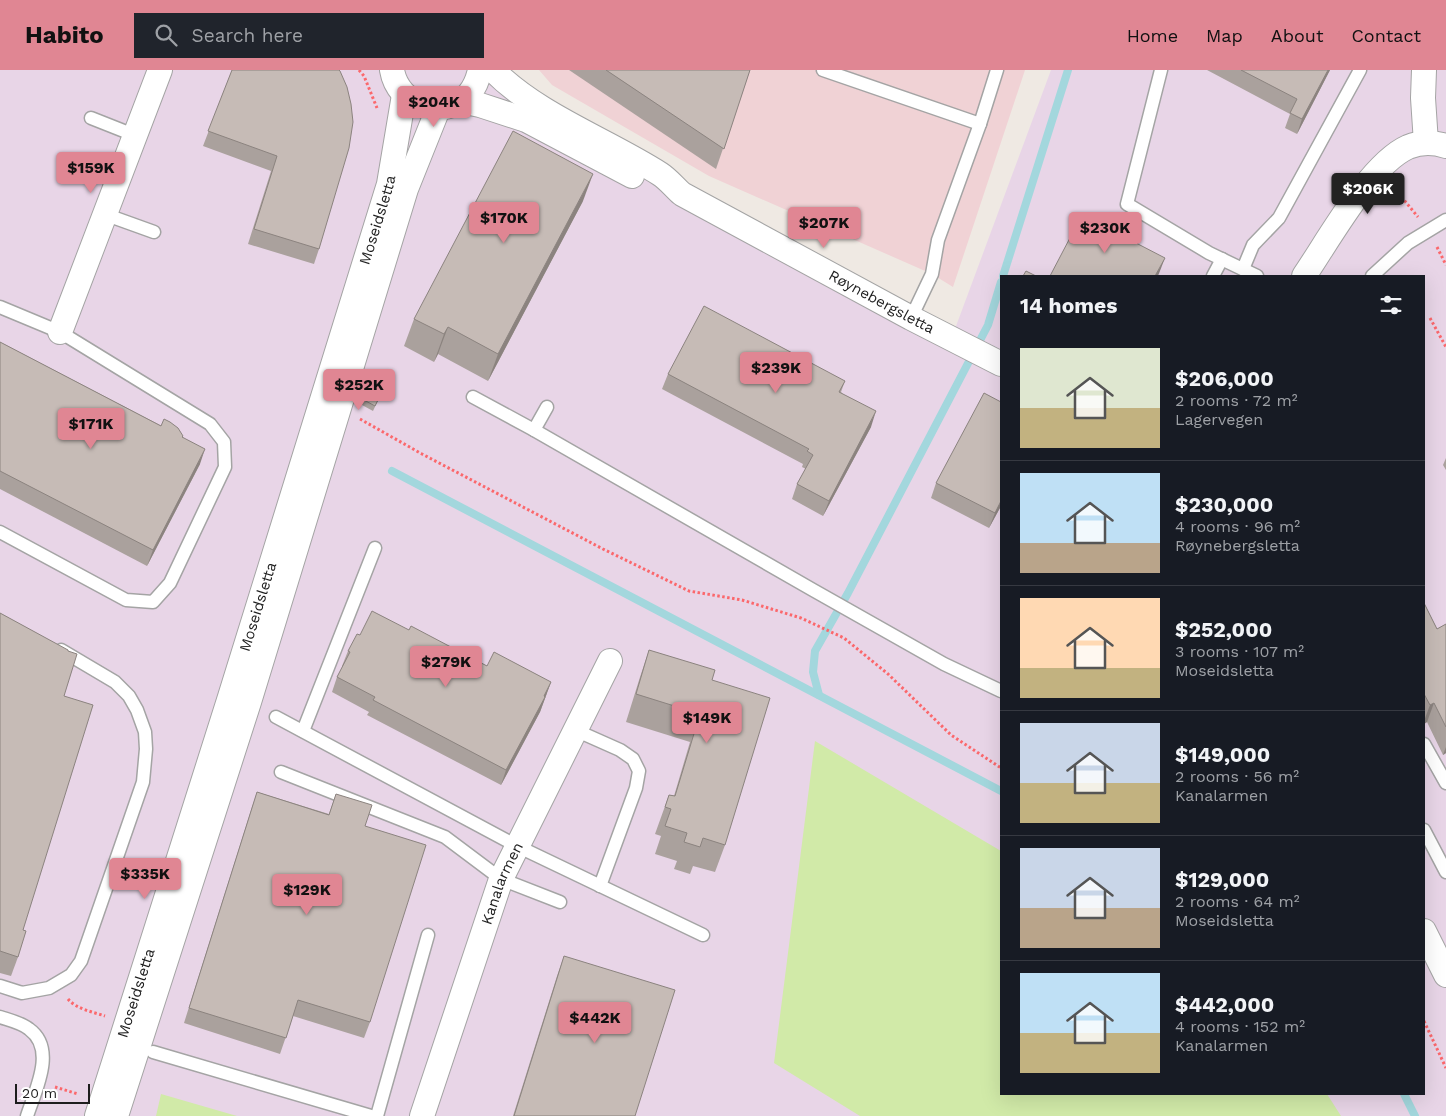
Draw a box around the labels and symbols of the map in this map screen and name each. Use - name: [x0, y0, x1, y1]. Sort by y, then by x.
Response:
- pin: $204K: [399, 85, 469, 128]
- pin: $159K: [56, 152, 126, 194]
- pin: $206K: [1333, 172, 1403, 215]
- street label: Moseidsletta: [356, 173, 399, 267]
- pin: $170K: [469, 202, 539, 244]
- pin: $207K: [789, 206, 859, 249]
- pin: $230K: [1070, 212, 1140, 254]
- street label: Røynebergsletta: [826, 266, 938, 338]
- pin: $239K: [741, 352, 811, 394]
- pin: $252K: [324, 368, 394, 411]
- pin: $171K: [56, 408, 126, 450]
- street label: Moseidsletta: [236, 559, 280, 654]
- pin: $279K: [411, 646, 481, 688]
- pin: $149K: [672, 702, 742, 744]
- street label: Kanalarmen: [477, 839, 527, 927]
- pin: $335K: [110, 858, 180, 900]
- pin: $129K: [272, 874, 342, 916]
- street label: Moseidsletta: [113, 946, 159, 1040]
- pin: $442K: [560, 1002, 630, 1044]
- scale bar: [15, 1081, 90, 1104]

